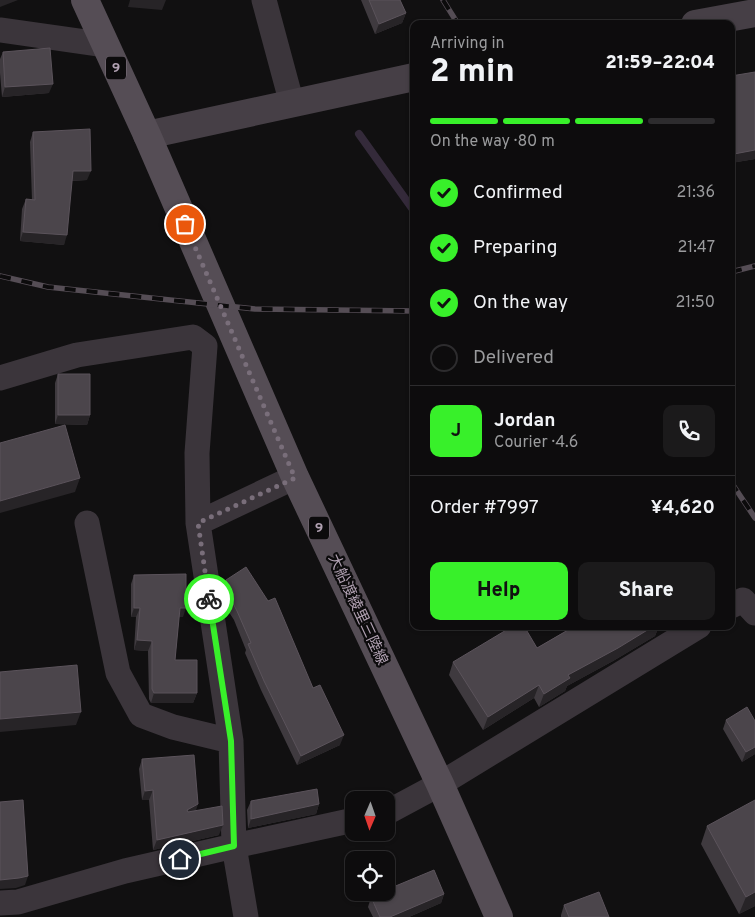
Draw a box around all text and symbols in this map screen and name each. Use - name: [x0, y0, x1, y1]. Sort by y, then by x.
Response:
- text: Arriving in: [430, 34, 505, 54]
- text: 21:59–22:04: [605, 51, 715, 75]
- text: 2 min: [430, 53, 515, 93]
- road number: 9: [106, 56, 126, 80]
- text: On the way · 80 m: [430, 132, 555, 152]
- icon: check: [430, 179, 458, 207]
- text: Confirmed: [473, 181, 563, 205]
- text: 21:36: [676, 183, 715, 203]
- pin: [164, 203, 206, 245]
- icon: bag: [171, 210, 199, 238]
- icon: check: [430, 234, 458, 262]
- text: Preparing: [473, 236, 557, 260]
- text: 21:47: [678, 238, 715, 258]
- icon: check: [430, 289, 458, 317]
- text: On the way: [473, 291, 568, 315]
- text: 21:50: [675, 293, 715, 313]
- text: Delivered: [473, 346, 554, 370]
- button: phone: [663, 405, 715, 457]
- text: Jordan: [494, 409, 556, 433]
- text: J: [451, 419, 461, 443]
- text: Courier · 4.6: [494, 433, 578, 453]
- text: Order #7997: [430, 496, 539, 520]
- text: ¥4,620: [651, 496, 715, 520]
- road number: 9: [309, 516, 329, 540]
- street label: 大船渡綾里三陸線: [323, 552, 391, 668]
- button: Help: [430, 562, 568, 620]
- button: Share: [578, 562, 715, 620]
- courier: [184, 574, 234, 624]
- icon: bike: [195, 585, 223, 613]
- north arrow: [345, 791, 395, 841]
- map controls: [345, 791, 395, 901]
- pin: [159, 838, 201, 880]
- icon: home: [166, 845, 194, 873]
- button: locate: [345, 851, 395, 901]

